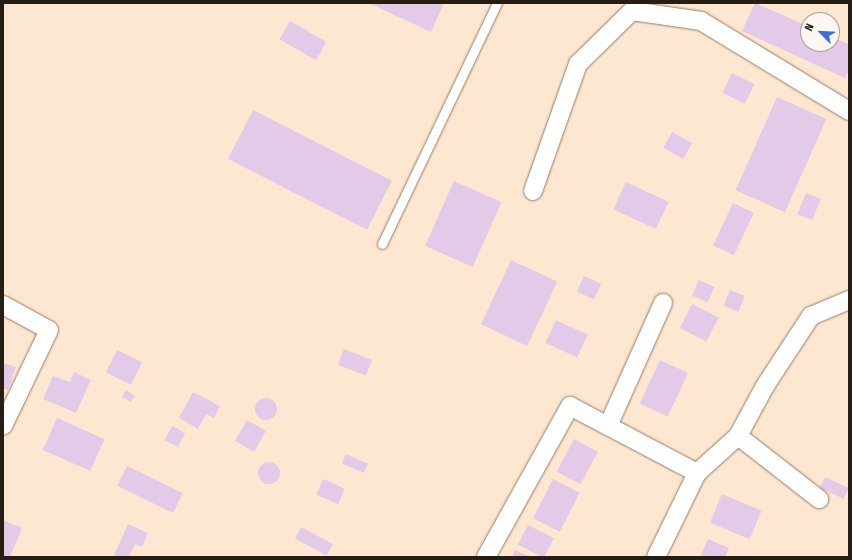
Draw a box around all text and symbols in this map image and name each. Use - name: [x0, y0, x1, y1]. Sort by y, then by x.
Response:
- north arrow: [800, 12, 840, 52]
- text: N: [802, 22, 817, 33]

